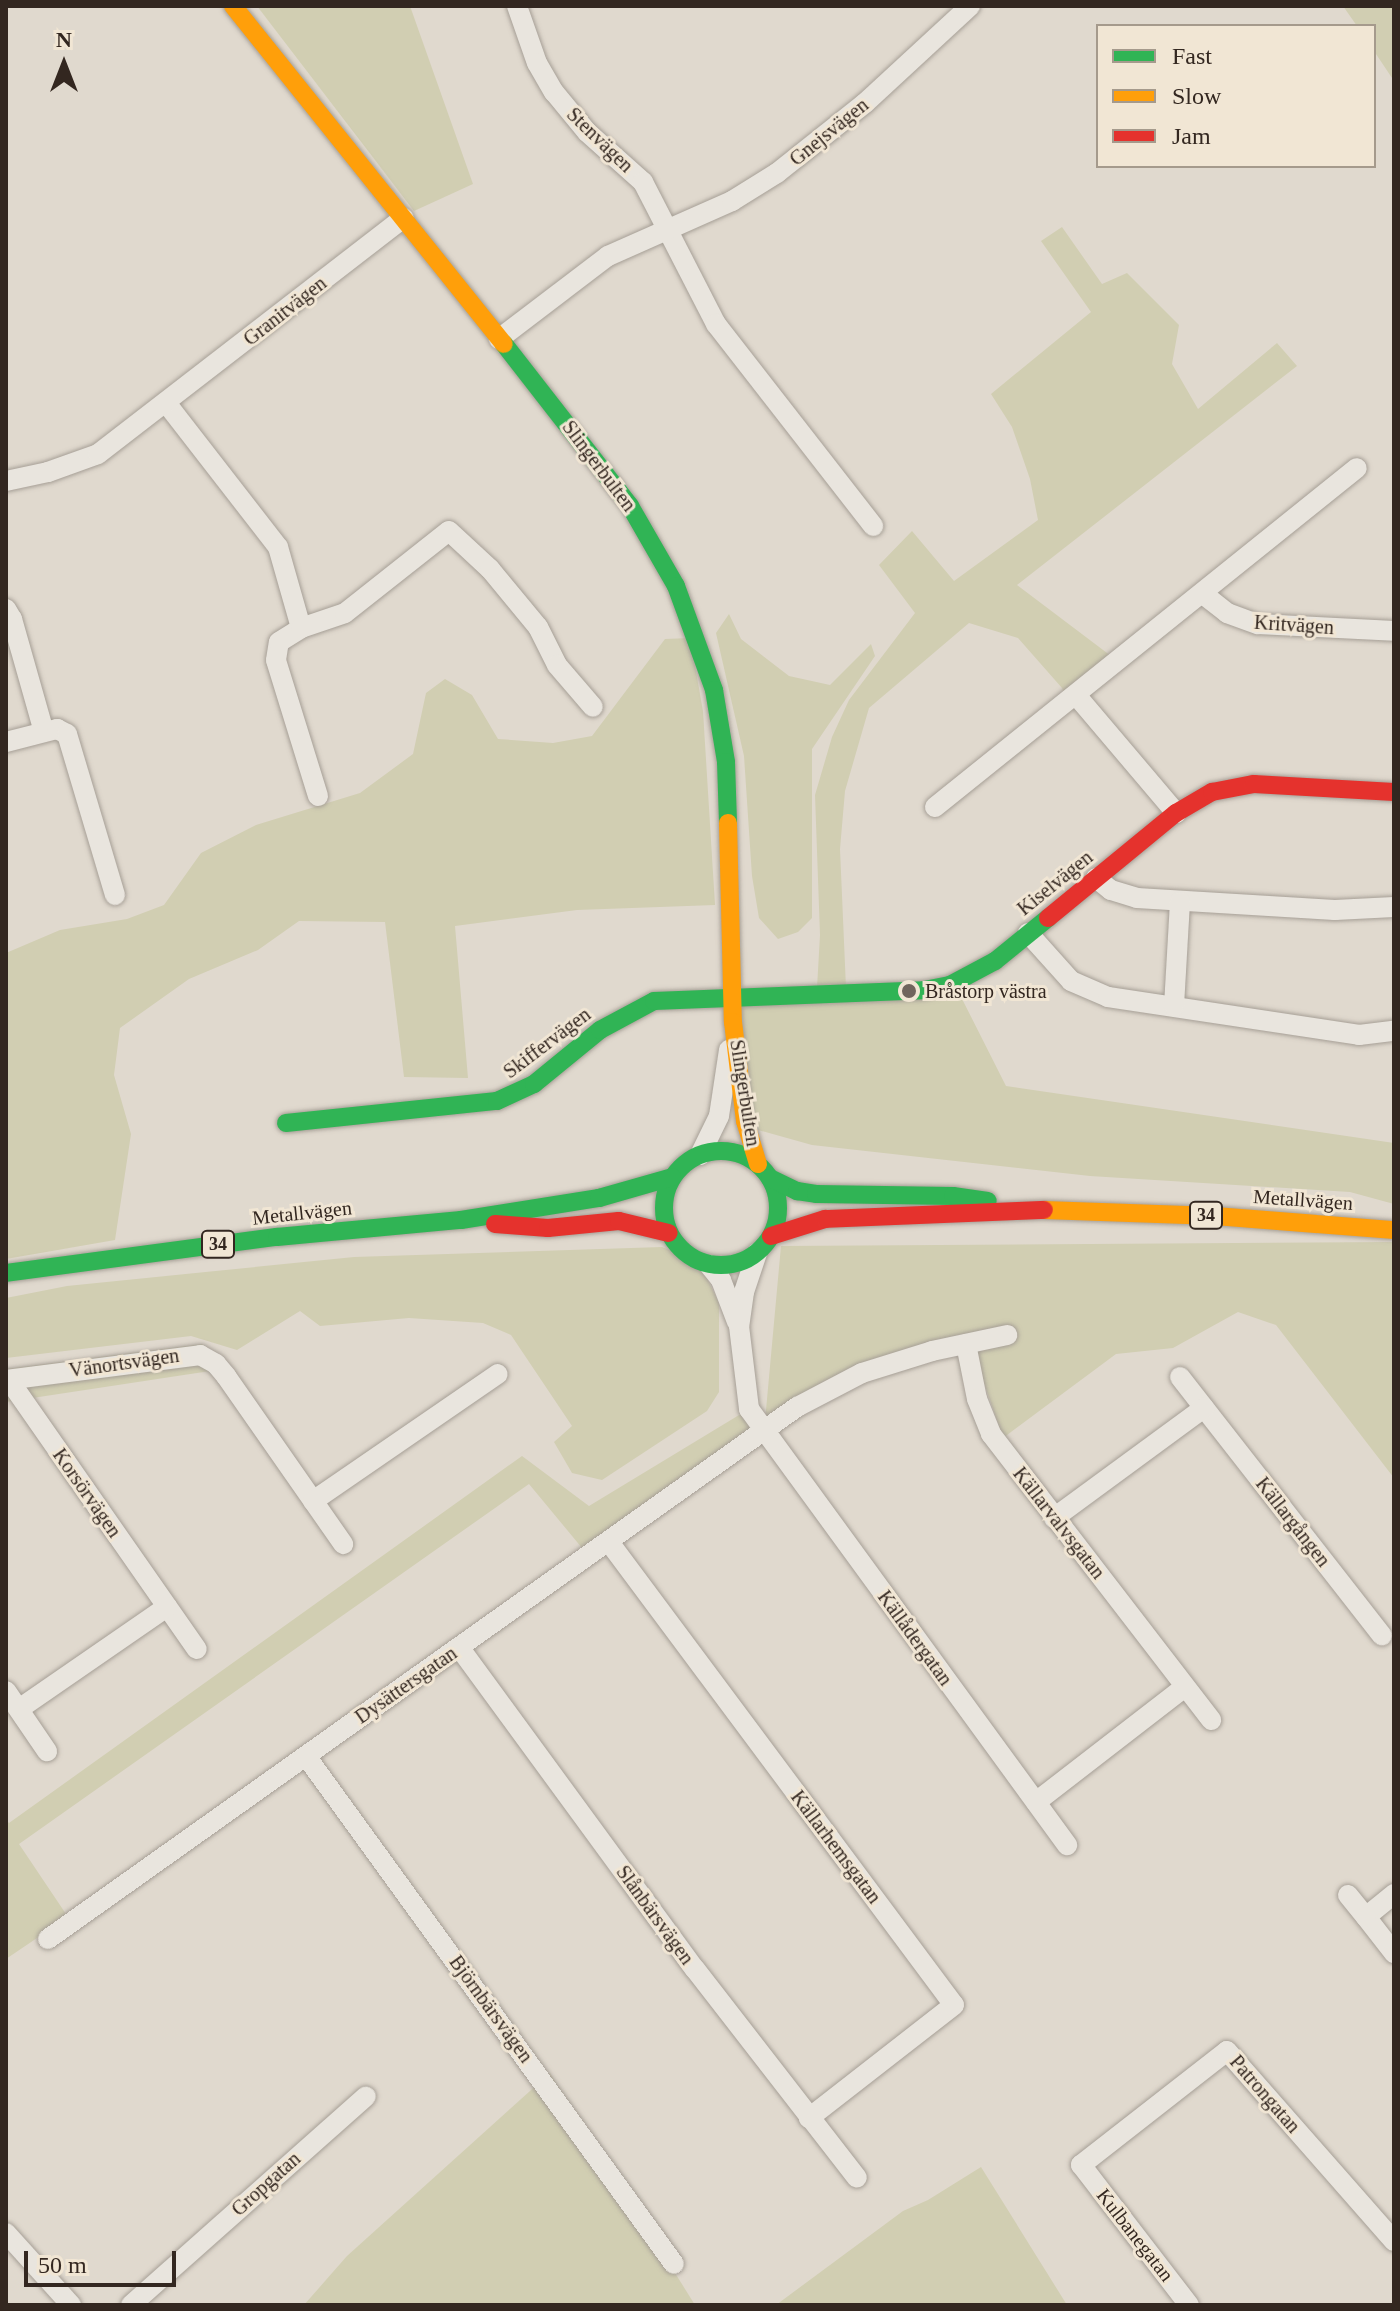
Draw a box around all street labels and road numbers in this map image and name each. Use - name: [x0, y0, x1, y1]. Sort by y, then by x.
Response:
- street label: Gnejsvägen: [785, 93, 873, 171]
- street label: Stenvägen: [562, 102, 638, 178]
- street label: Granitvägen: [239, 271, 331, 351]
- street label: Slingerbulten: [557, 416, 641, 516]
- street label: Kritvägen: [1253, 610, 1335, 640]
- street label: Kiselvägen: [1012, 845, 1098, 921]
- street label: Skiffervägen: [499, 1002, 595, 1084]
- street label: Slingerbulten: [725, 1038, 765, 1148]
- street label: Metallvägen: [1252, 1185, 1354, 1215]
- street label: Metallvägen: [251, 1196, 353, 1230]
- road number: 34: [1188, 1201, 1224, 1229]
- road number: 34: [200, 1230, 236, 1258]
- street label: Vänortsvägen: [67, 1343, 181, 1383]
- street label: Korsörvägen: [48, 1444, 126, 1542]
- street label: Källarvalvsgatan: [1008, 1462, 1110, 1584]
- street label: Källargången: [1250, 1472, 1336, 1572]
- street label: Källådergatan: [872, 1586, 958, 1690]
- street label: Dysättersgatan: [350, 1641, 462, 1729]
- street label: Källarhemsgatan: [786, 1786, 886, 1908]
- street label: Slånbärsvägen: [611, 1861, 699, 1969]
- street label: Björnbärsvägen: [444, 1951, 538, 2067]
- street label: Patrongatan: [1225, 2050, 1305, 2138]
- street label: Gropgatan: [227, 2147, 305, 2221]
- street label: Kulbanegatan: [1091, 2184, 1179, 2286]

